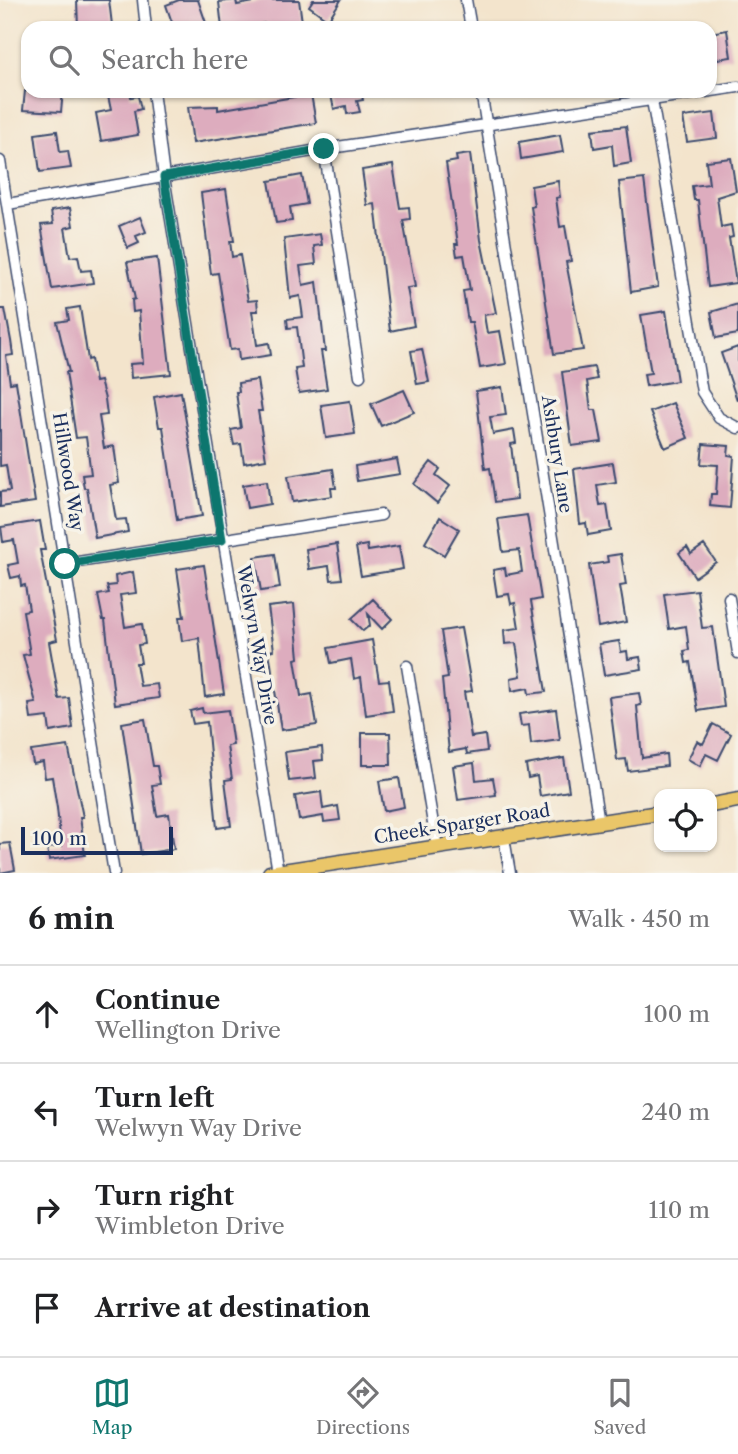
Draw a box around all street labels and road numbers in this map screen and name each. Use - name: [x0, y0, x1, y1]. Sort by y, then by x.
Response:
- street label: Ashbury Lane: [537, 393, 577, 514]
- street label: Hillwood Way: [48, 411, 88, 534]
- street label: Welwyn Way Drive: [232, 562, 282, 727]
- street label: Cheek-Sparger Road: [372, 799, 552, 849]

